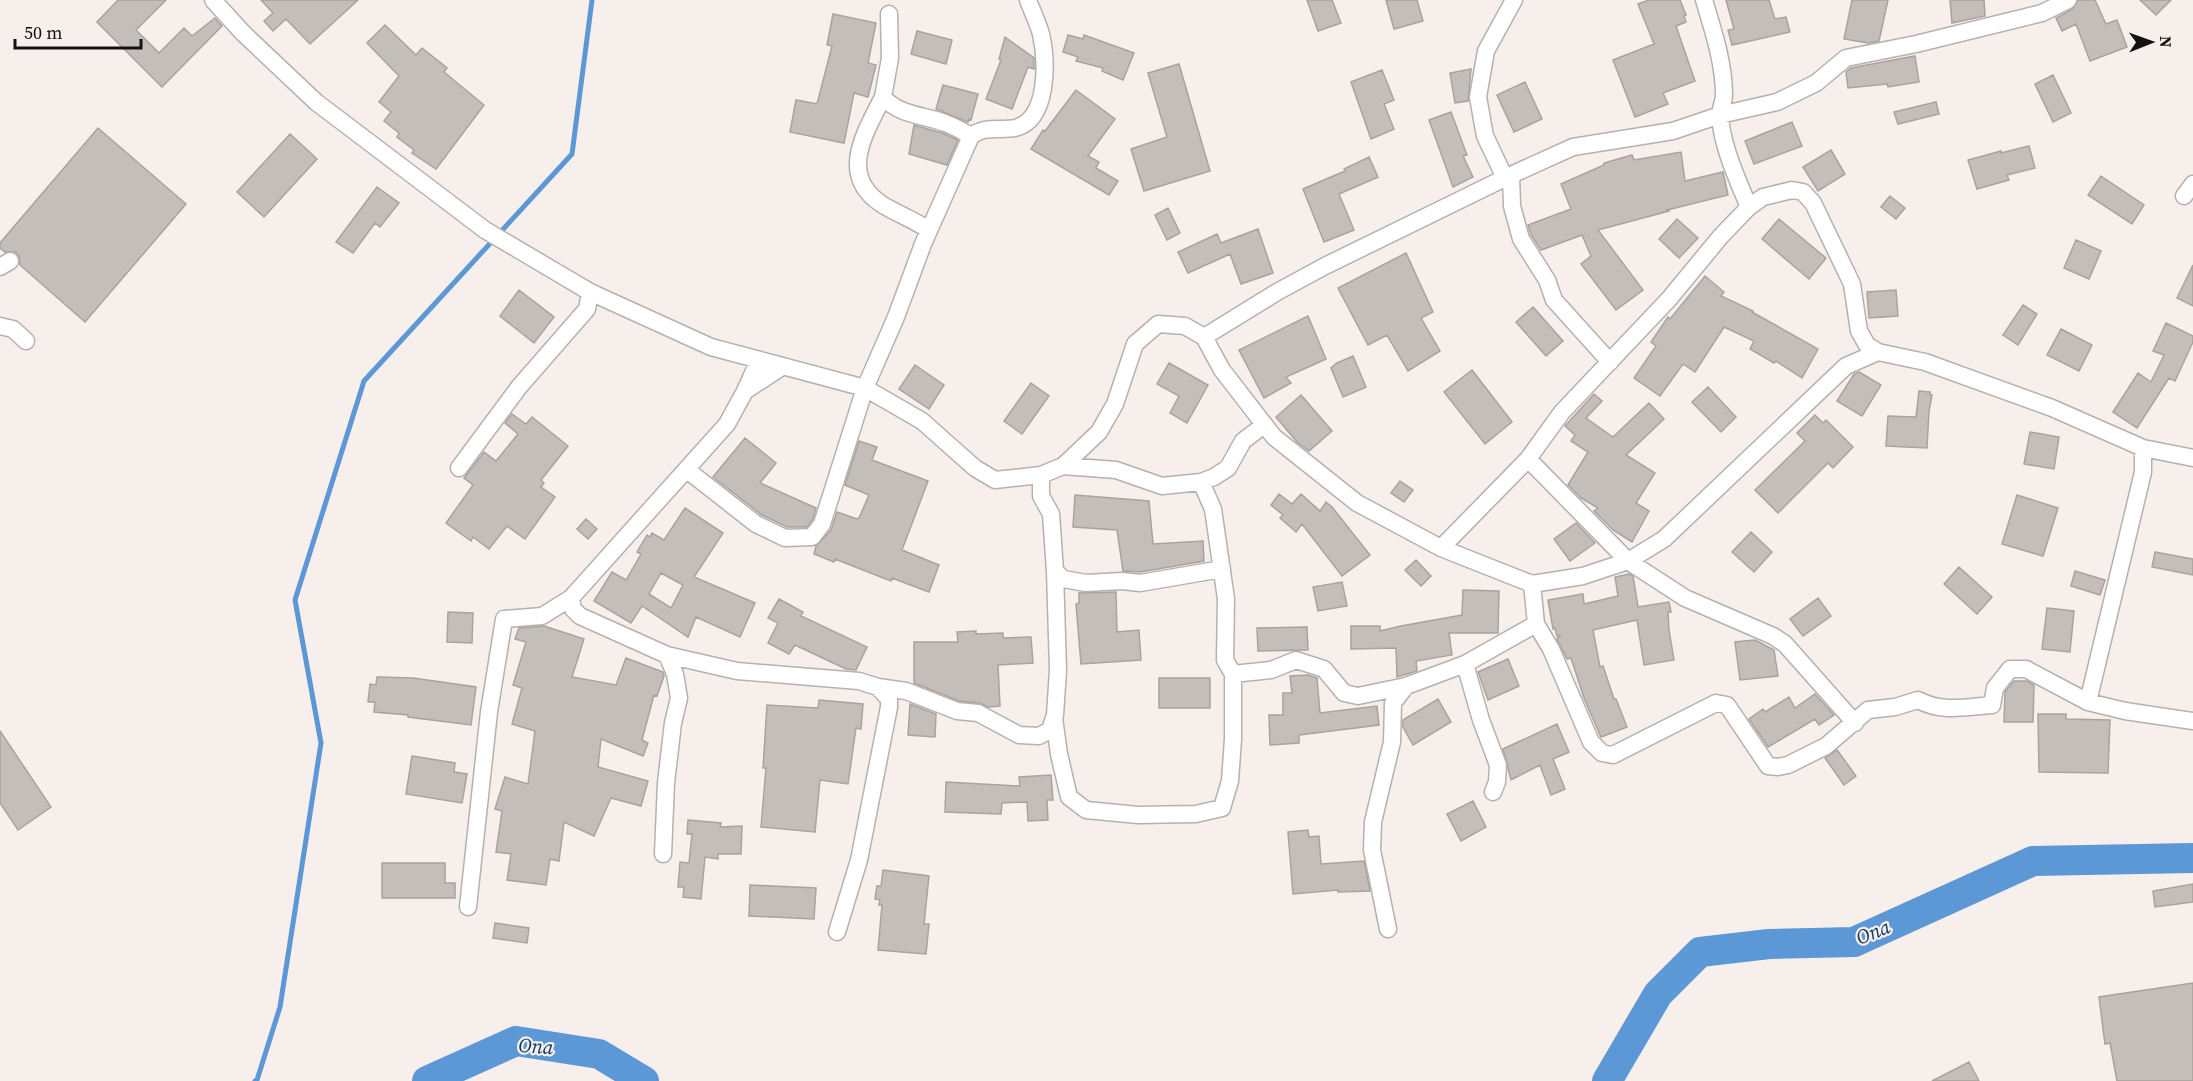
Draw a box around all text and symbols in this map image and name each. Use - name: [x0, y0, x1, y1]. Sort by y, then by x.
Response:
- scale bar: [15, 12, 141, 50]
- north arrow: [2121, 12, 2181, 72]
- text: 50 m: [24, 20, 62, 45]
- text: N: [2155, 36, 2177, 48]
- water label: Ona: [1852, 912, 1895, 952]
- water label: Ona: [518, 1031, 555, 1061]

